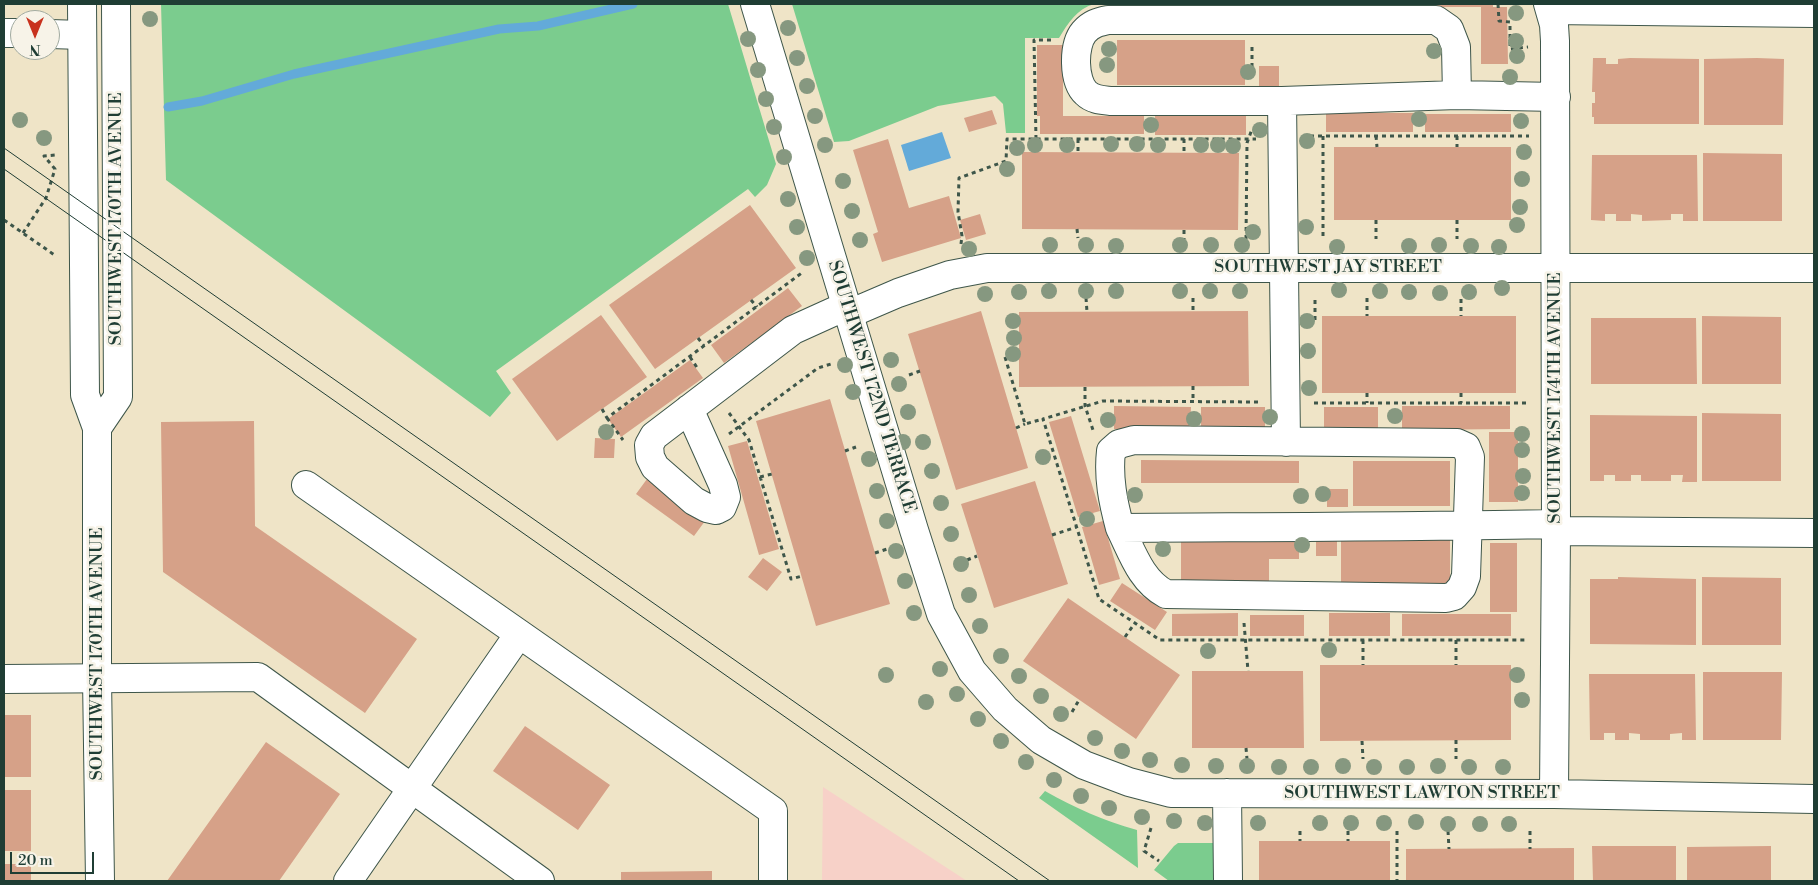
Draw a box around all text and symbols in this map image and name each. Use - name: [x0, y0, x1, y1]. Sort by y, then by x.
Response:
- north arrow: [10, 10, 60, 60]
- text: N: [29, 40, 41, 58]
- street label: SOUTHWEST 170TH AVENUE: [106, 92, 128, 346]
- street label: SOUTHWEST JAY STREET: [1214, 257, 1442, 279]
- street label: SOUTHWEST 172ND TERRACE: [822, 258, 920, 516]
- street label: SOUTHWEST 174TH AVENUE: [1545, 272, 1567, 524]
- street label: SOUTHWEST 170TH AVENUE: [87, 527, 109, 781]
- street label: SOUTHWEST LAWTON STREET: [1284, 783, 1560, 805]
- scale bar: [12, 842, 96, 874]
- text: 20 m: [18, 851, 53, 870]

